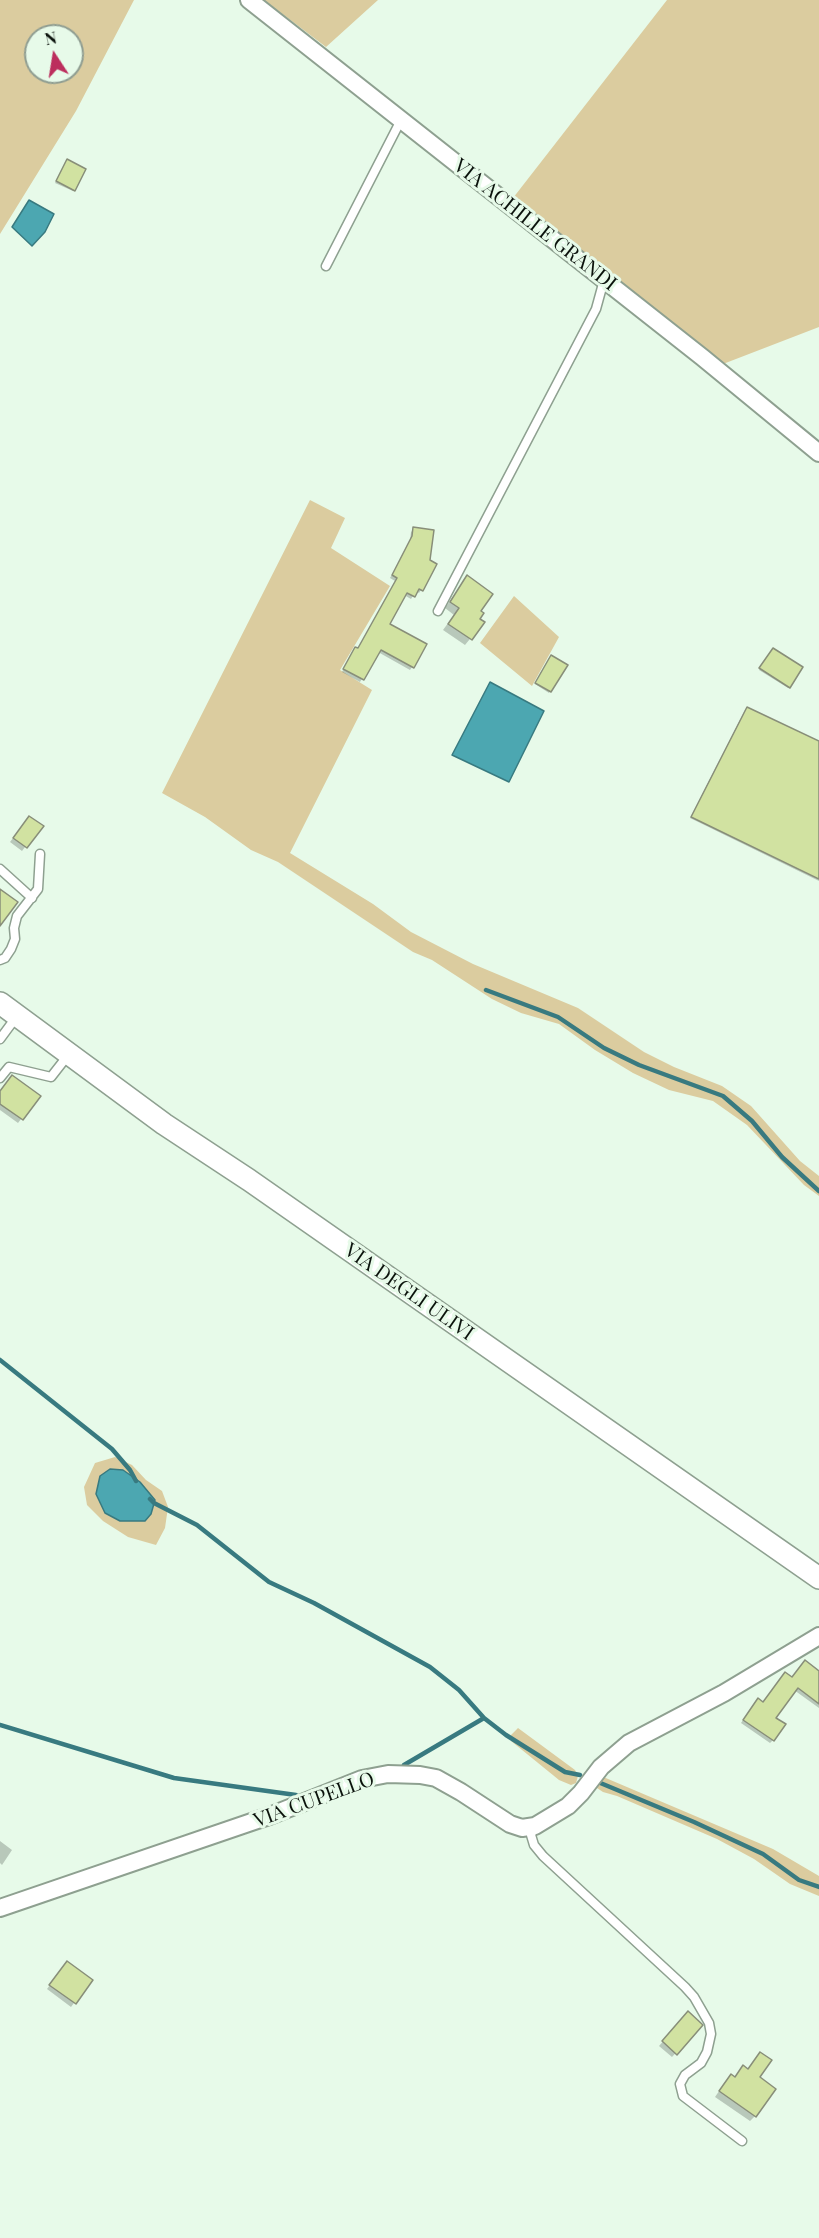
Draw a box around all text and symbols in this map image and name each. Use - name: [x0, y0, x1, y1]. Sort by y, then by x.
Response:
- north arrow: [24, 24, 84, 84]
- text: N: [43, 26, 58, 49]
- street label: VIA ACHILLE GRANDI: [449, 154, 621, 296]
- street label: VIA DEGLI ULIVI: [340, 1238, 478, 1346]
- street label: VIA CUPELLO: [250, 1767, 378, 1833]

